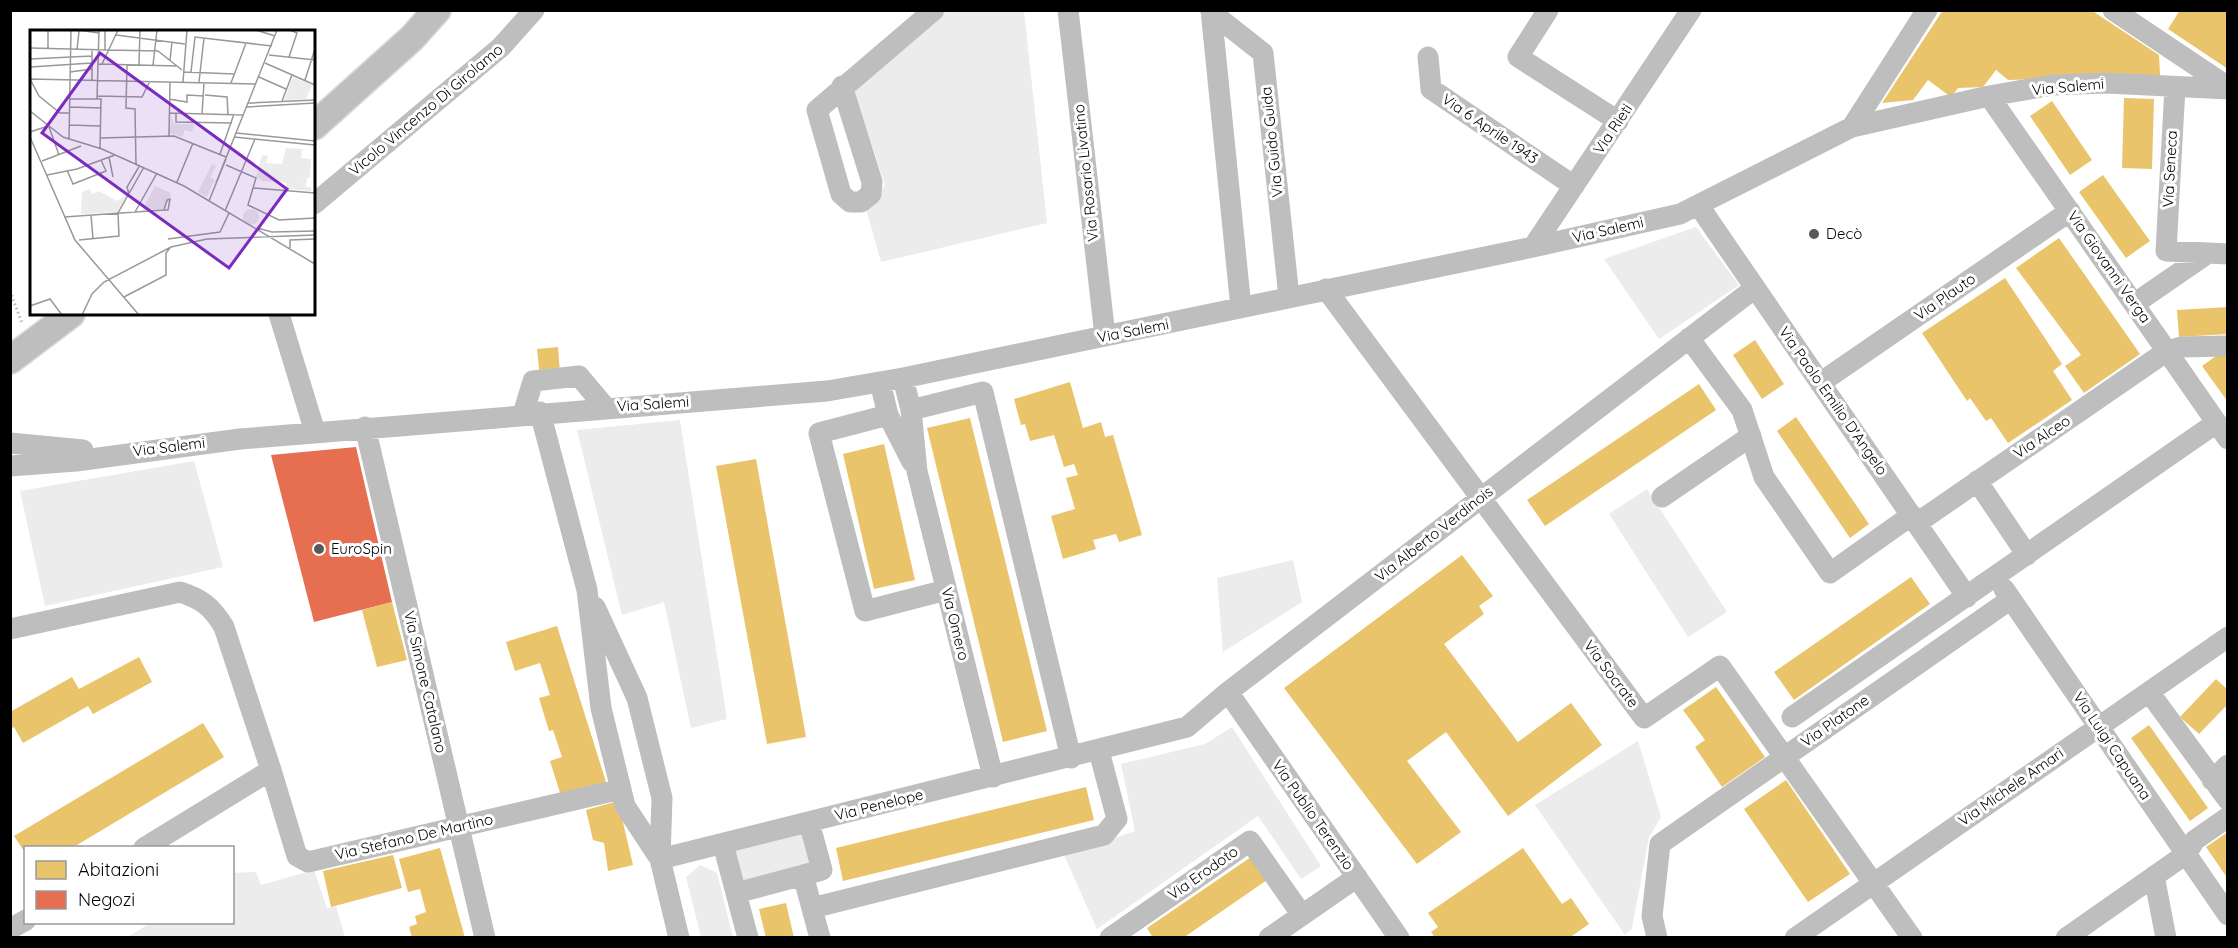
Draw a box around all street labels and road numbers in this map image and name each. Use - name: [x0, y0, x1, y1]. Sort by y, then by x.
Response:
- street label: Vicolo Vincenzo Di Girolamo: [345, 40, 506, 180]
- street label: Via Salemi: [2031, 74, 2105, 99]
- street label: Via Guido Guida: [1256, 86, 1287, 198]
- street label: Via 6 Aprile 1943: [1439, 89, 1542, 168]
- street label: Via Rieti: [1589, 100, 1636, 157]
- street label: Via Rosario Livatino: [1069, 103, 1102, 243]
- street label: Via Seneca: [2158, 130, 2181, 208]
- street label: Via Giovanni Verga: [2064, 207, 2155, 327]
- street label: Via Salemi: [1570, 212, 1645, 247]
- street label: Via Plauto: [1910, 269, 1979, 325]
- street label: Via Salemi: [1095, 314, 1170, 347]
- street label: Via Paolo Emilio D'Angelo: [1775, 323, 1892, 479]
- street label: Via Salemi: [616, 391, 690, 416]
- street label: Via Alceo: [2010, 411, 2074, 463]
- street label: Via Salemi: [132, 433, 206, 460]
- street label: Via Alberto Verdinois: [1371, 482, 1497, 586]
- street label: Via Omero: [937, 585, 974, 662]
- street label: Via Simone Catalano: [400, 609, 451, 755]
- street label: Via Socrate: [1580, 636, 1643, 711]
- street label: Via Luigi Capuana: [2069, 688, 2156, 803]
- street label: Via Platone: [1797, 690, 1873, 751]
- street label: Via Michele Amari: [1954, 743, 2067, 830]
- street label: Via Publio Terenzio: [1268, 756, 1359, 874]
- street label: Via Penelope: [833, 784, 925, 825]
- street label: Via Stefano De Martino: [333, 809, 495, 864]
- street label: Via Erodoto: [1164, 841, 1242, 904]

